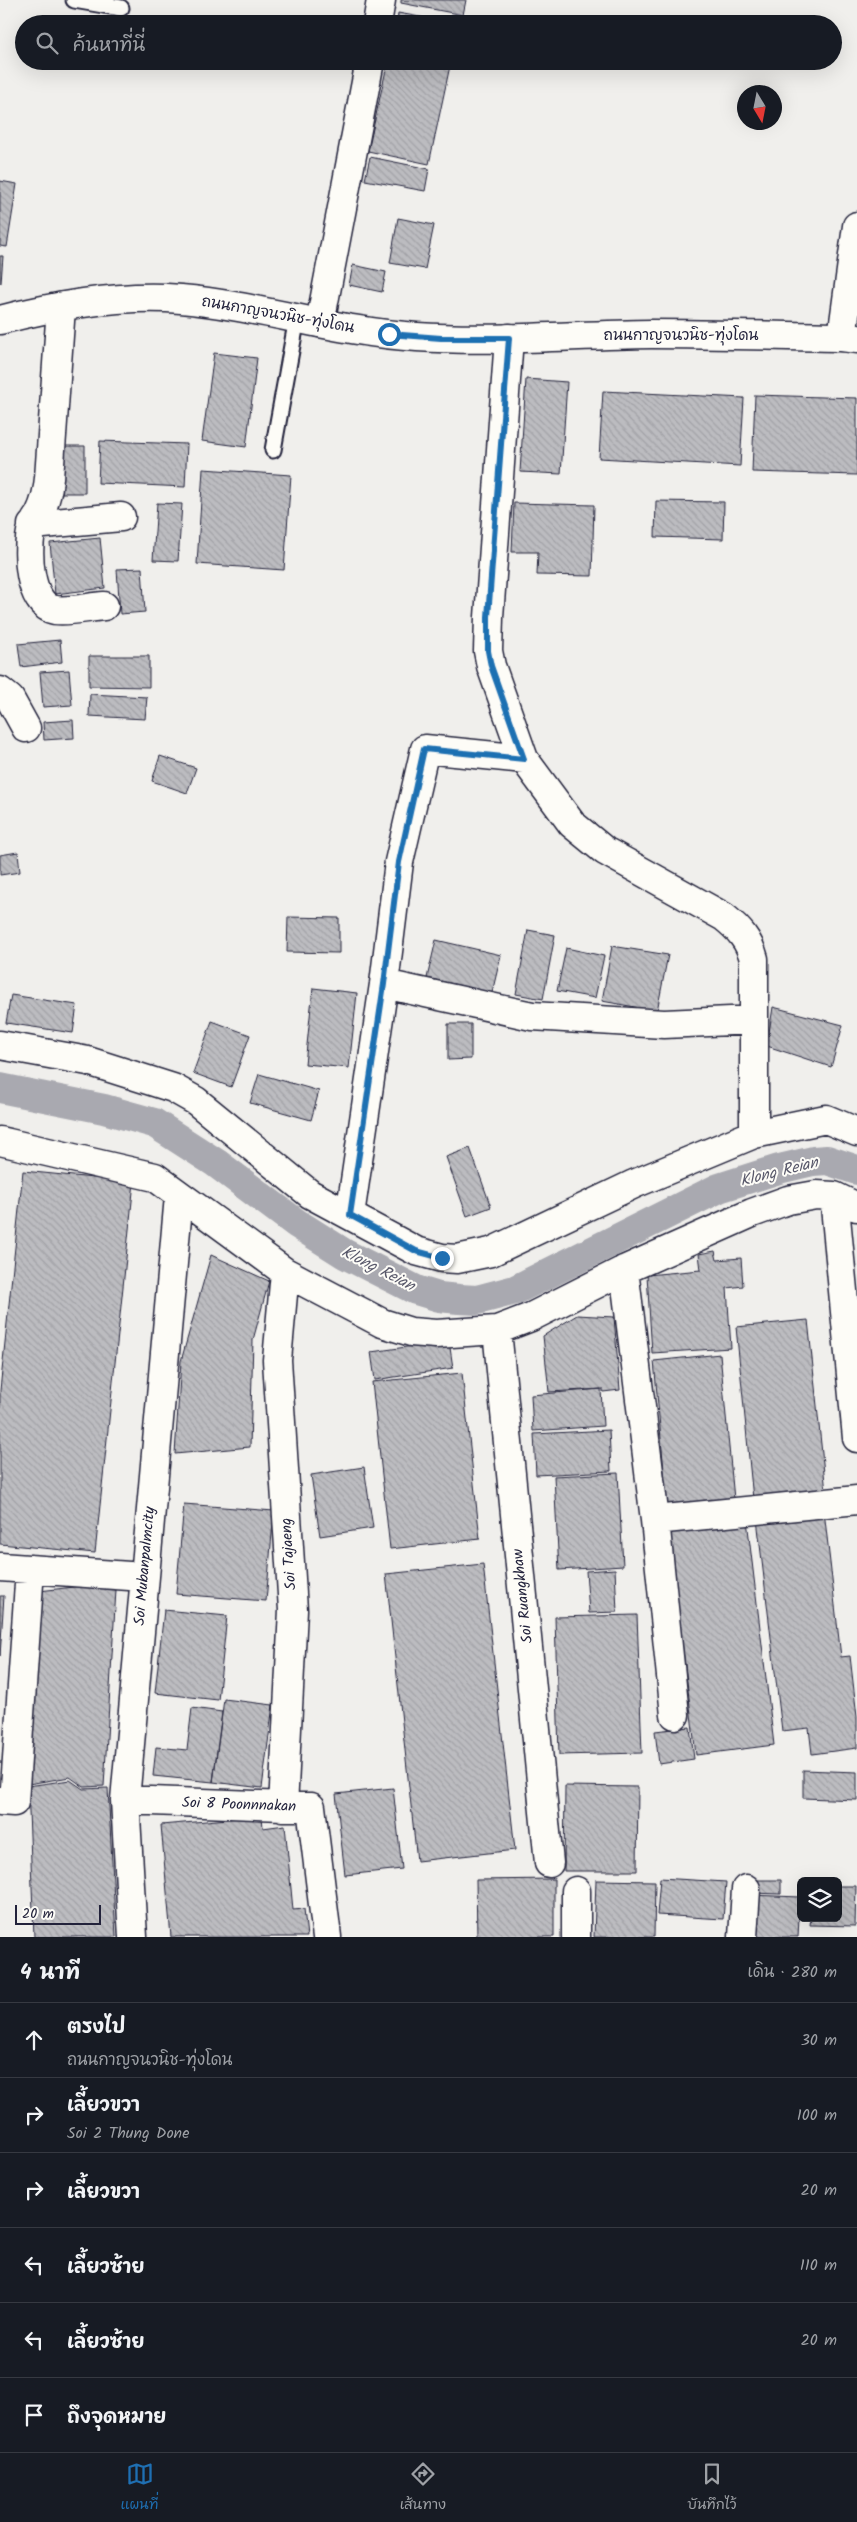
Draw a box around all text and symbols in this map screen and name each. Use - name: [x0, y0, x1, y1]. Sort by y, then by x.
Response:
- search box: [15, 15, 842, 70]
- icon: search: [33, 29, 61, 57]
- text: ค้นหาที่นี่: [73, 31, 145, 61]
- north arrow: [737, 85, 782, 130]
- street label: ถนนกาญจนวนิช-ทุ่งโดน: [200, 290, 356, 340]
- route start: [378, 323, 401, 346]
- street label: ถนนกาญจนวนิช-ทุ่งโดน: [603, 324, 759, 348]
- water label: Klong Reian: [737, 1150, 822, 1194]
- water label: Klong Reian: [337, 1240, 420, 1299]
- route end: [431, 1247, 454, 1270]
- street label: Soi Mubanpalmcity: [128, 1505, 162, 1626]
- street label: Soi Tajaeng: [275, 1517, 303, 1591]
- street label: Soi Ruangkhaw: [506, 1547, 540, 1644]
- street label: Soi 8 Poonnnakan: [182, 1791, 296, 1819]
- map controls: [797, 1877, 842, 1922]
- button: layers: [797, 1877, 842, 1922]
- scale bar: [15, 1902, 101, 1925]
- text: 20 m: [22, 1903, 54, 1925]
- text: 4 นาที: [20, 1957, 80, 1990]
- text: เดิน · 280 m: [748, 1960, 837, 1985]
- text: ตรงไป: [67, 2013, 125, 2043]
- icon: ahead: [20, 2026, 48, 2054]
- text: 30 m: [801, 2028, 837, 2053]
- text: ถนนกาญจนวนิช-ทุ่งโดน: [67, 2048, 232, 2073]
- text: เลี้ยวขวา: [67, 2091, 140, 2121]
- icon: right: [20, 2101, 48, 2129]
- text: 100 m: [797, 2103, 837, 2128]
- text: Soi 2 Thung Done: [67, 2121, 189, 2146]
- icon: right: [20, 2176, 48, 2204]
- text: เลี้ยวขวา: [67, 2178, 140, 2208]
- text: 20 m: [801, 2178, 837, 2203]
- icon: left: [20, 2251, 48, 2279]
- text: เลี้ยวซ้าย: [67, 2253, 144, 2283]
- text: 110 m: [800, 2253, 837, 2278]
- icon: left: [20, 2326, 48, 2354]
- text: เลี้ยวซ้าย: [67, 2328, 144, 2358]
- text: 20 m: [801, 2328, 837, 2353]
- icon: arrive: [20, 2401, 48, 2429]
- text: ถึงจุดหมาย: [67, 2403, 166, 2433]
- tab: แผนที่: [121, 2460, 158, 2516]
- tab: เส้นทาง: [400, 2460, 446, 2516]
- tab: บันทึกไว้: [687, 2460, 736, 2516]

